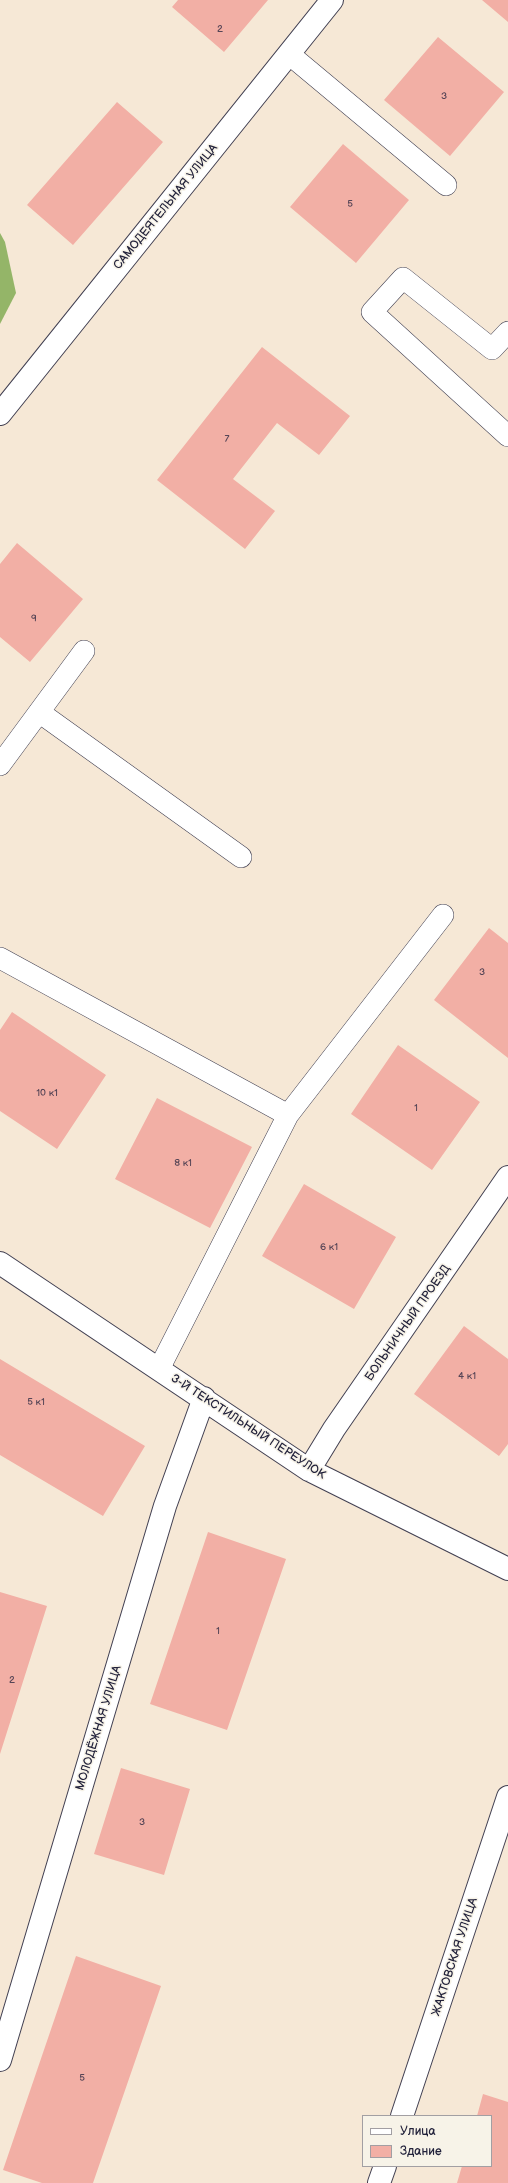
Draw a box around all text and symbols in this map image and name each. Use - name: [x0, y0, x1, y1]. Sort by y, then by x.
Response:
- house number: 2: [217, 23, 223, 35]
- house number: 3: [441, 90, 447, 102]
- street label: САМОДЕЯТЕЛЬНАЯ УЛИЦА: [111, 141, 221, 273]
- house number: 5: [347, 198, 353, 210]
- house number: 7: [225, 433, 229, 445]
- house number: 9: [31, 612, 37, 624]
- house number: 3: [479, 966, 485, 978]
- house number: 10 к1: [36, 1087, 58, 1099]
- house number: 1: [414, 1102, 418, 1114]
- house number: 8 к1: [174, 1157, 192, 1169]
- house number: 6 к1: [320, 1241, 338, 1253]
- street label: БОЛЬНИЧНЫЙ ПРОЕЗД: [362, 1262, 454, 1384]
- house number: 4 к1: [458, 1370, 476, 1382]
- street label: 3-Й ТЕКСТИЛЬНЫЙ ПЕРЕУЛОК: [168, 1372, 328, 1482]
- house number: 5 к1: [27, 1396, 45, 1408]
- house number: 1: [216, 1625, 220, 1637]
- street label: МОЛОДЁЖНАЯ УЛИЦА: [73, 1664, 125, 1792]
- house number: 2: [9, 1674, 15, 1686]
- house number: 3: [139, 1816, 145, 1828]
- street label: ЖАКТОВСКАЯ УЛИЦА: [429, 1896, 481, 2018]
- house number: 5: [79, 2072, 85, 2084]
- legend: [362, 2115, 492, 2167]
- text: Улица: [400, 2124, 436, 2139]
- text: Здание: [400, 2144, 442, 2159]

